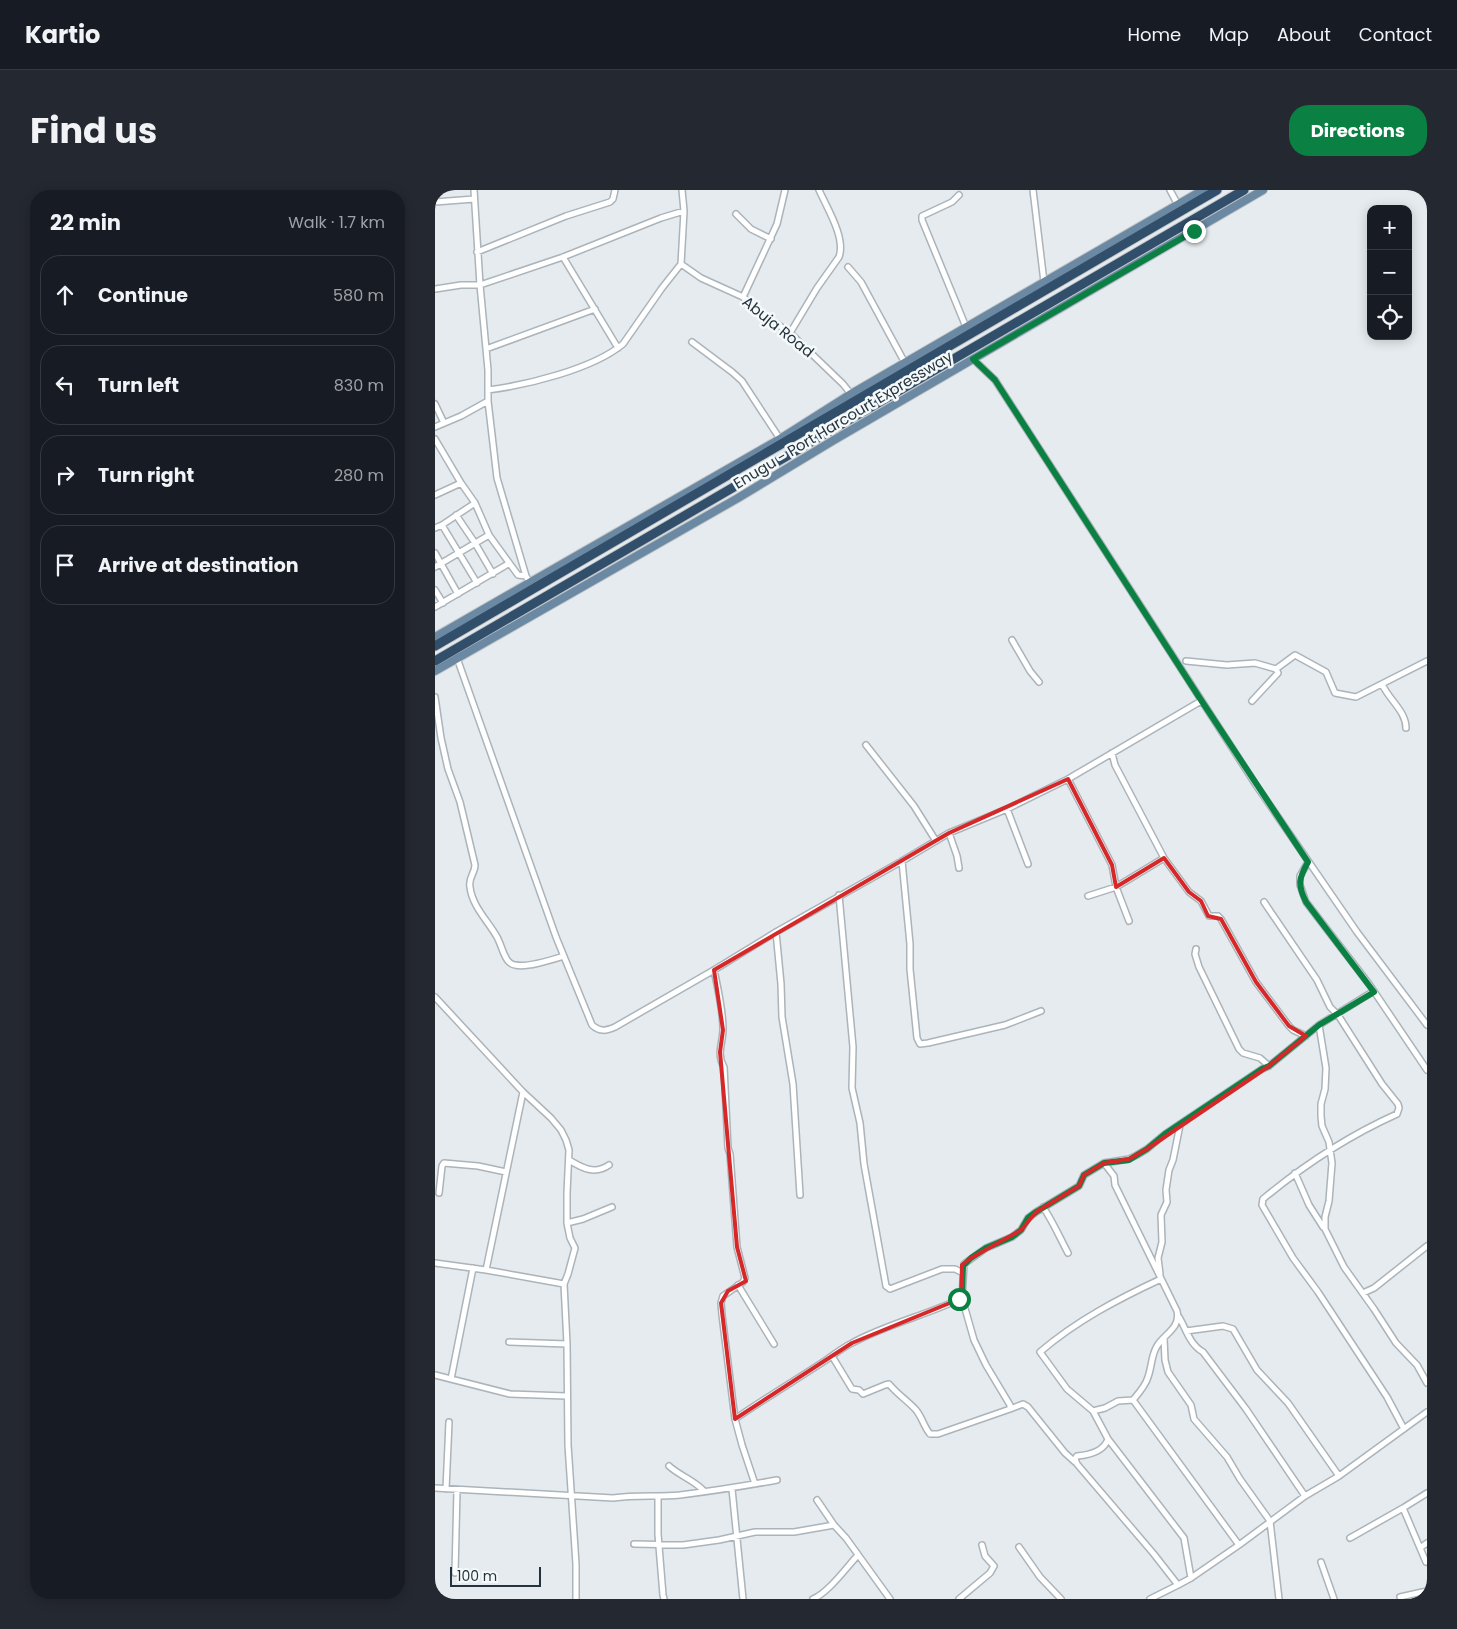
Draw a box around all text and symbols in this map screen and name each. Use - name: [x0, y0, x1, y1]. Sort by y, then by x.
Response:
- text: Kartio: [25, 18, 100, 51]
- text: Home: [1127, 22, 1181, 47]
- text: Map: [1209, 22, 1249, 47]
- text: About: [1277, 22, 1331, 47]
- text: Contact: [1359, 22, 1432, 47]
- button: Directions: [1289, 105, 1427, 156]
- text: Find us: [30, 106, 157, 155]
- map controls: [1367, 205, 1412, 340]
- button: +: [1367, 205, 1412, 250]
- text: 22 min: [50, 208, 121, 237]
- text: Walk · 1.7 km: [288, 211, 385, 234]
- route end: [1183, 220, 1206, 243]
- button: −: [1367, 250, 1412, 295]
- icon: ahead: [51, 281, 79, 309]
- text: Continue: [98, 282, 188, 309]
- text: 580 m: [333, 284, 384, 307]
- street label: Abuja Road: [738, 291, 819, 362]
- button: locate: [1367, 295, 1412, 340]
- street label: Enugu - Port Harcourt Expressway: [729, 345, 957, 494]
- icon: left: [51, 371, 79, 399]
- text: Turn left: [98, 372, 179, 399]
- text: 830 m: [334, 374, 384, 397]
- icon: right: [51, 461, 79, 489]
- text: Turn right: [98, 462, 194, 489]
- text: 280 m: [334, 464, 384, 487]
- icon: arrive: [51, 551, 79, 579]
- text: Arrive at destination: [98, 552, 299, 579]
- route start: [948, 1288, 971, 1311]
- scale bar: [450, 1564, 541, 1587]
- text: 100 m: [457, 1566, 497, 1586]

